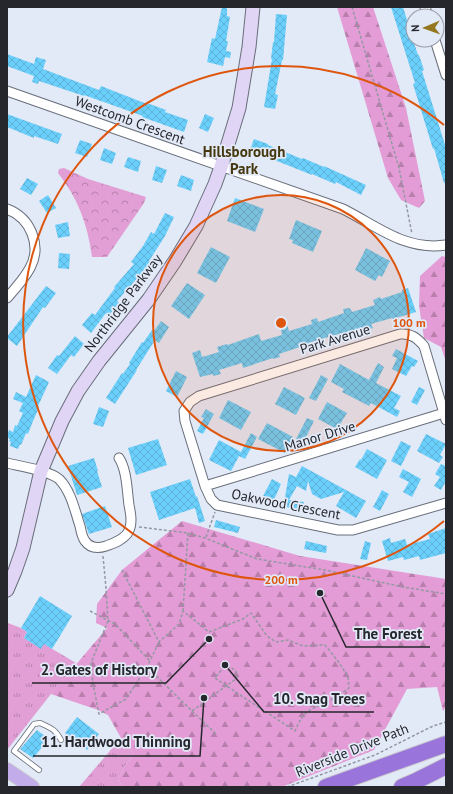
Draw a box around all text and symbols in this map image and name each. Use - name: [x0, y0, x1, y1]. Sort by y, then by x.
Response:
- north arrow: [405, 8, 445, 48]
- text: N: [408, 24, 422, 32]
- street label: Westcomb Crescent: [73, 92, 188, 148]
- district label: Hillsborough Park: [203, 142, 285, 178]
- street label: Northridge Parkway: [80, 250, 166, 356]
- text: 100 m: [392, 315, 426, 330]
- centre of rings: [274, 316, 288, 330]
- street label: Park Avenue: [298, 320, 372, 358]
- street label: Manor Drive: [282, 417, 358, 455]
- street label: Oakwood Crescent: [230, 485, 342, 523]
- text: 200 m: [264, 572, 298, 587]
- callout: The Forest: [346, 620, 430, 647]
- text: The Forest: [354, 624, 423, 643]
- callout: 2. Gates of History: [32, 656, 166, 683]
- text: 2. Gates of History: [41, 660, 158, 679]
- callout: 10. Snag Trees: [264, 685, 374, 712]
- text: 10. Snag Trees: [273, 689, 365, 708]
- street label: Riverside Drive Path: [293, 719, 411, 781]
- callout: 11. Hardwood Thinning: [33, 729, 200, 756]
- text: 11. Hardwood Thinning: [41, 732, 191, 751]

